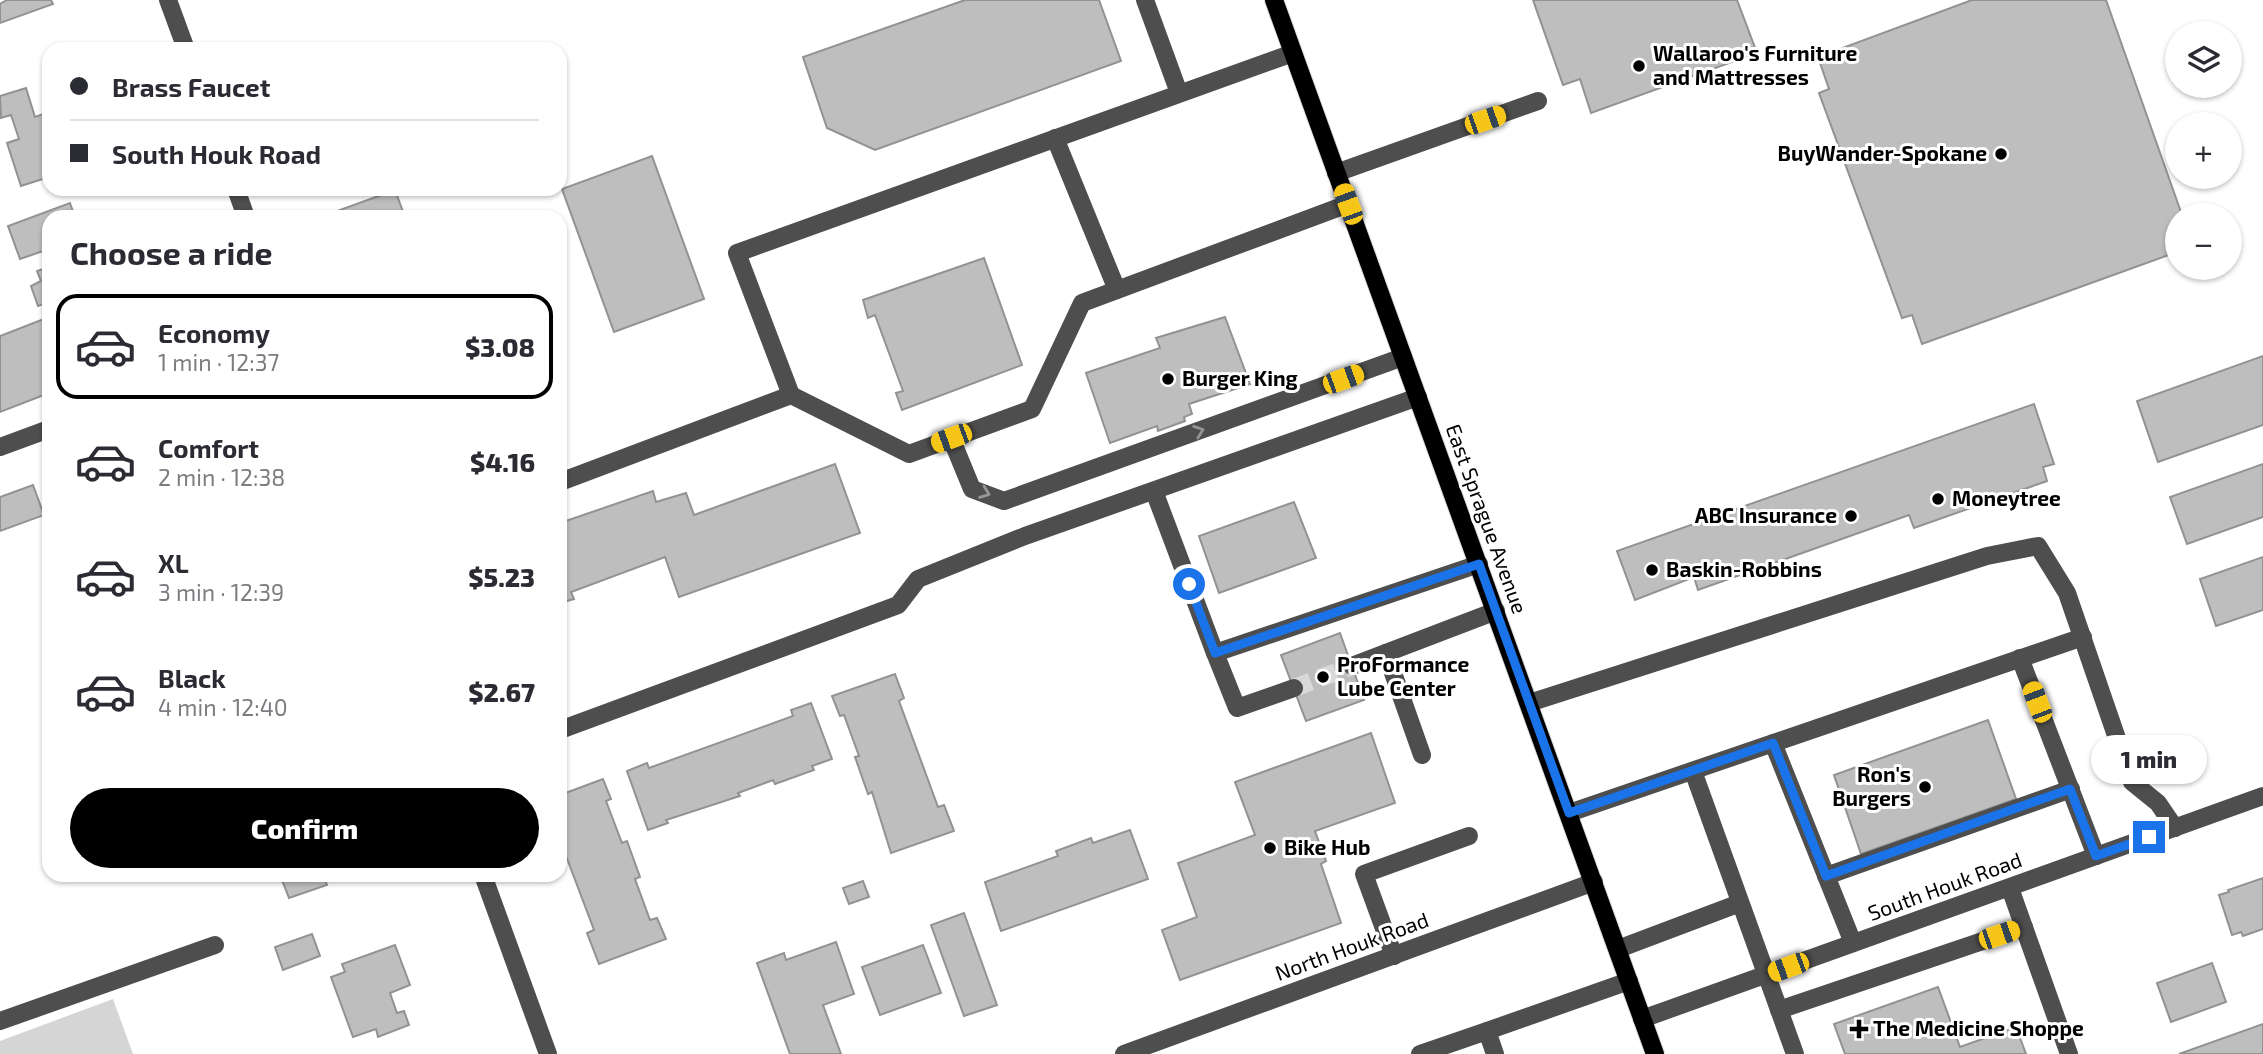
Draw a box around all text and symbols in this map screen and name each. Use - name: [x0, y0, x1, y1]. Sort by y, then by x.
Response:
- map controls: [2165, 21, 2242, 280]
- button: layers: [2165, 21, 2242, 98]
- place label: Wallaroo's Furniture and Mattresses: [1653, 40, 1857, 89]
- marker: Wallaroo's Furniture and Mattresses: [1631, 58, 1647, 74]
- text: Brass Faucet: [112, 71, 270, 102]
- car: [1462, 103, 1509, 137]
- button: +: [2165, 112, 2242, 189]
- text: South Houk Road: [112, 138, 321, 169]
- place label: BuyWander-Spokane: [1777, 140, 1987, 166]
- marker: BuyWander-Spokane: [1993, 146, 2009, 162]
- car: [1331, 181, 1366, 227]
- button: −: [2165, 203, 2242, 280]
- text: Choose a ride: [70, 233, 273, 271]
- icon: car: [74, 315, 137, 378]
- text: Economy: [158, 317, 270, 348]
- text: $3.08: [465, 331, 535, 362]
- text: 1 min · 12:37: [158, 348, 279, 376]
- car: [1320, 362, 1367, 396]
- place label: Burger King: [1182, 365, 1298, 390]
- marker: Burger King: [1160, 371, 1176, 387]
- street label: East Sprague Avenue: [1441, 420, 1533, 617]
- car: [928, 421, 975, 455]
- one-way arrow: [1192, 425, 1204, 439]
- icon: car: [74, 430, 137, 493]
- text: Comfort: [158, 432, 259, 463]
- text: $4.16: [470, 446, 535, 477]
- text: 2 min · 12:38: [158, 463, 285, 491]
- one-way arrow: [978, 485, 990, 499]
- place label: Moneytree: [1952, 485, 2061, 511]
- marker: Moneytree: [1930, 491, 1946, 507]
- place label: ABC Insurance: [1695, 502, 1837, 527]
- marker: ABC Insurance: [1843, 508, 1859, 524]
- icon: car: [74, 545, 137, 608]
- text: XL: [158, 547, 189, 578]
- place label: Baskin-Robbins: [1666, 556, 1822, 581]
- text: $5.23: [468, 561, 535, 592]
- marker: Baskin-Robbins: [1644, 562, 1660, 578]
- route start: [1173, 568, 1205, 600]
- text: 3 min · 12:39: [158, 578, 284, 606]
- place label: ProFormance Lube Center: [1337, 651, 1470, 700]
- icon: car: [74, 660, 137, 723]
- text: Black: [158, 662, 226, 693]
- marker: ProFormance Lube Center: [1315, 669, 1331, 685]
- text: $2.67: [468, 676, 535, 707]
- car: [2020, 679, 2055, 725]
- text: 4 min · 12:40: [158, 693, 288, 721]
- callout: 1 min: [2091, 736, 2207, 784]
- text: 1 min: [2121, 745, 2177, 773]
- place label: Ron's Burgers: [1832, 761, 1911, 810]
- marker: Ron's Burgers: [1917, 779, 1933, 795]
- button: Confirm: [70, 788, 539, 868]
- route end: [2133, 821, 2165, 853]
- place label: Bike Hub: [1284, 834, 1370, 859]
- marker: Bike Hub: [1262, 840, 1278, 856]
- street label: South Houk Road: [1864, 846, 2025, 925]
- street label: North Houk Road: [1271, 906, 1432, 985]
- car: [1976, 918, 2023, 952]
- car: [1765, 950, 1812, 984]
- place label: The Medicine Shoppe: [1873, 1015, 2084, 1040]
- marker: The Medicine Shoppe: [1851, 1021, 1867, 1037]

